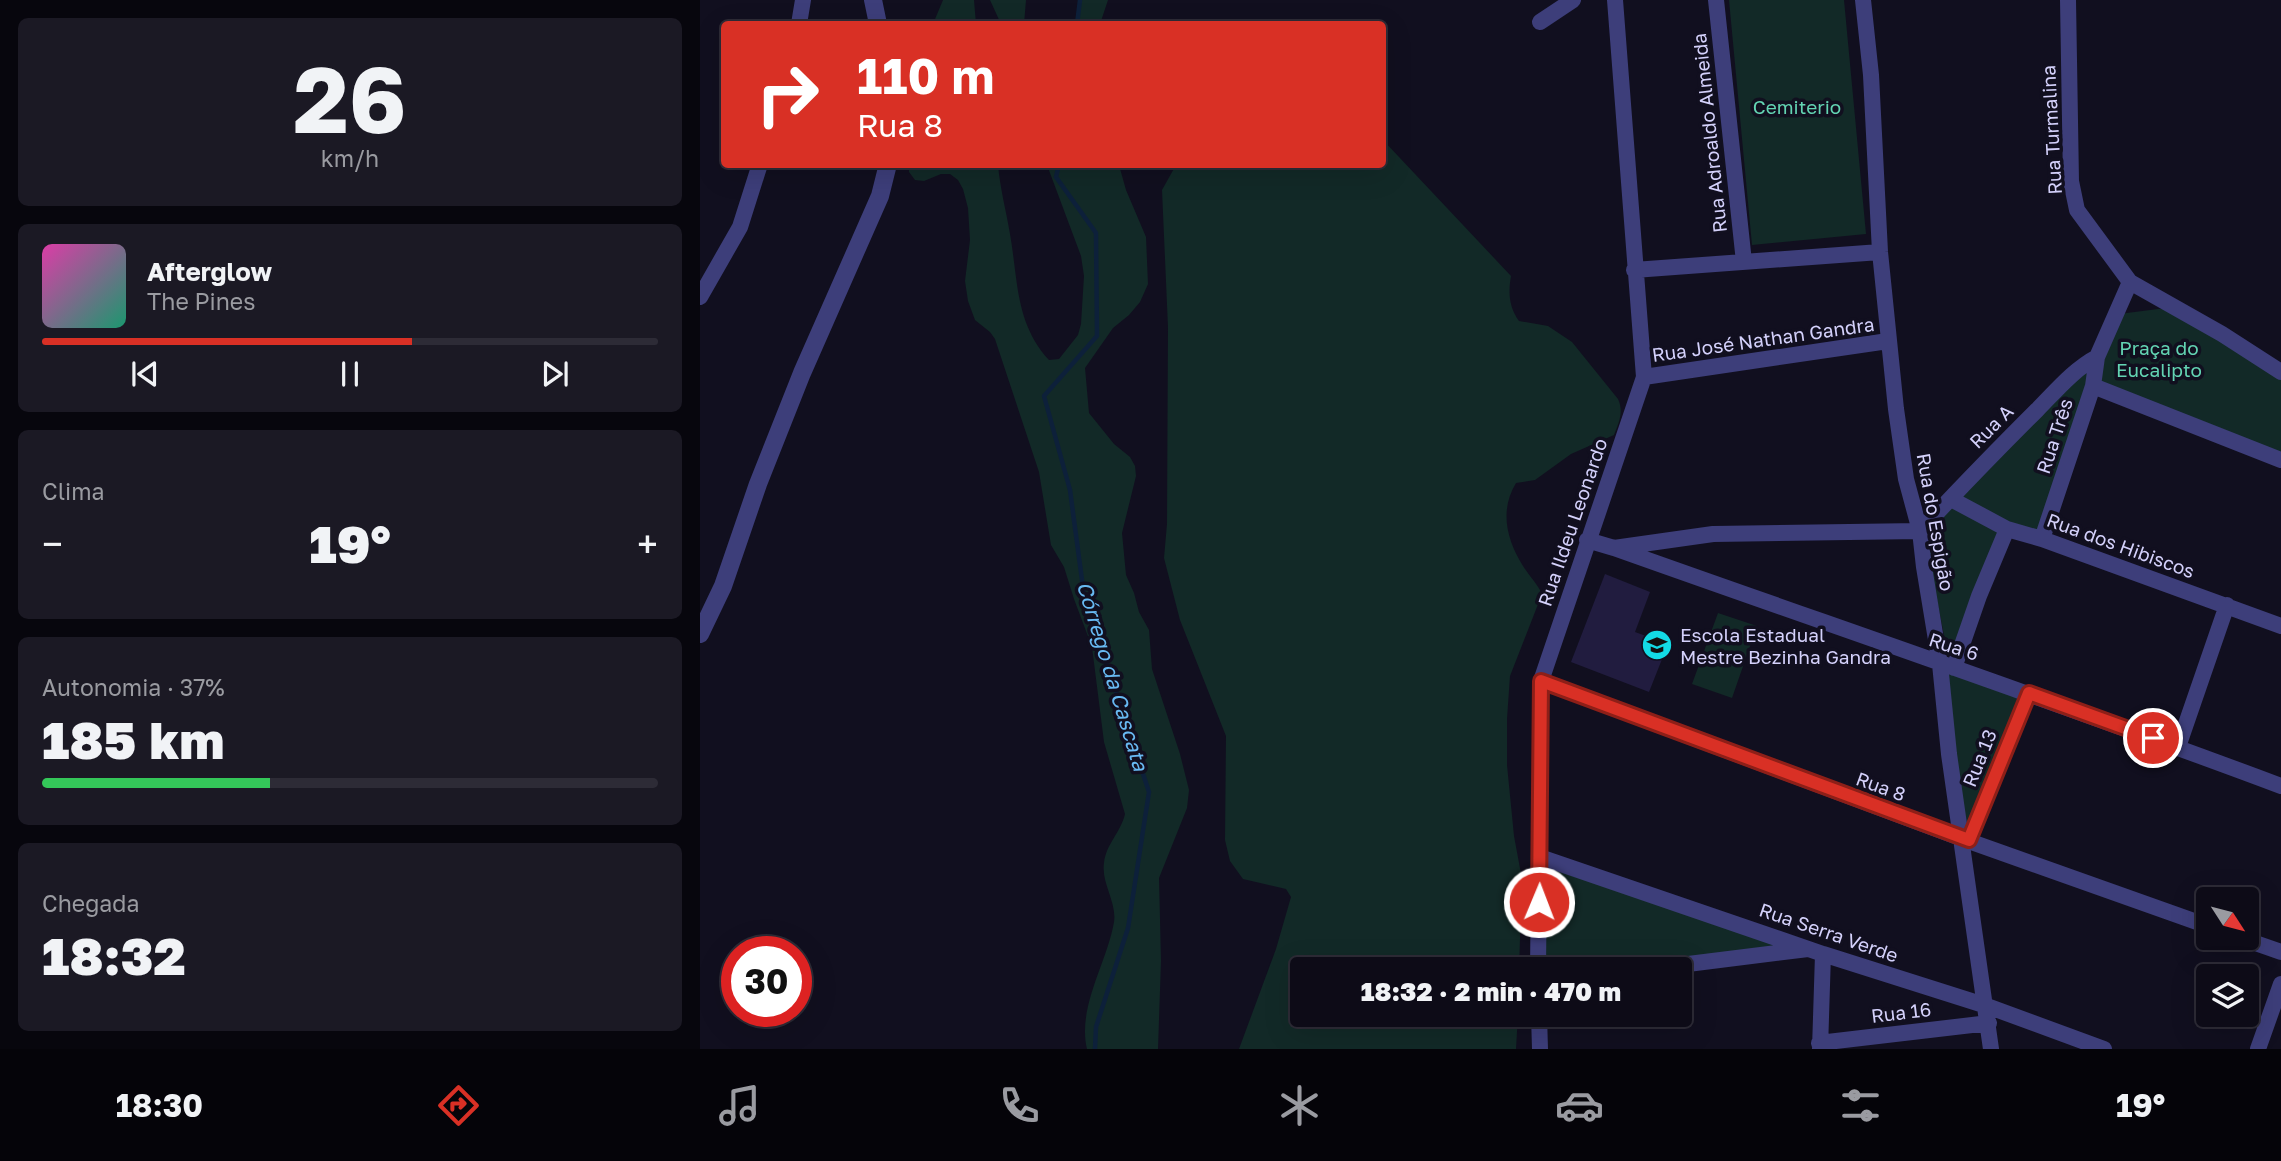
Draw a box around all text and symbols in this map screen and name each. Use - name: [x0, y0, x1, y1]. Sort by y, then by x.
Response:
- street label: Rua Adroaldo Almeida: [1687, 32, 1731, 234]
- text: 26: [293, 44, 407, 153]
- text: 110 m: [857, 46, 994, 105]
- icon: right: [742, 49, 833, 140]
- street label: Rua Turmalina: [2036, 65, 2066, 195]
- park label: Cemiterio: [1753, 95, 1841, 118]
- text: Rua 8: [857, 106, 943, 144]
- text: km/h: [321, 144, 379, 172]
- text: Afterglow: [147, 256, 272, 287]
- text: The Pines: [147, 287, 255, 315]
- street label: Rua José Nathan Gandra: [1650, 312, 1876, 366]
- park label: Praça do Eucalipto: [2116, 336, 2202, 381]
- icon: previous: [126, 355, 164, 393]
- icon: pause: [331, 355, 369, 393]
- icon: next: [536, 355, 574, 393]
- street label: Rua Três: [2031, 395, 2077, 477]
- street label: Rua A: [1964, 399, 2018, 453]
- street label: Rua Ildeu Leonardo: [1532, 435, 1612, 609]
- street label: Rua do Espigão: [1913, 451, 1959, 593]
- text: Clima: [42, 477, 105, 505]
- street label: Rua dos Hibiscos: [2044, 508, 2198, 582]
- text: 19°: [309, 512, 391, 574]
- text: −: [42, 521, 63, 566]
- text: +: [637, 521, 658, 566]
- water label: Córrego da Cascata: [1072, 578, 1155, 775]
- place label: Escola Estadual Mestre Bezinha Gandra: [1680, 623, 1891, 668]
- street label: Rua 6: [1926, 627, 1982, 665]
- school or university icon: Escola Estadual Mestre Bezinha Gandra: [1640, 628, 1674, 662]
- text: Autonomia · 37%: [42, 673, 225, 701]
- text: 185 km: [42, 708, 225, 770]
- pin: [2123, 708, 2183, 768]
- icon: arrive: [2134, 719, 2172, 757]
- street label: Rua 13: [1957, 726, 2001, 790]
- street label: Rua 8: [1853, 766, 1909, 806]
- position arrow: [1502, 865, 1576, 939]
- north arrow: [2196, 887, 2259, 950]
- map controls: [2196, 887, 2259, 1027]
- text: Chegada: [42, 889, 139, 917]
- street label: Rua Serra Verde: [1757, 897, 1901, 967]
- text: 18:32: [42, 924, 186, 986]
- speed limit sign: 30: [721, 936, 812, 1027]
- button: layers: [2196, 964, 2259, 1027]
- text: 18:32 · 2 min · 470 m: [1361, 976, 1621, 1007]
- street label: Rua 16: [1870, 997, 1932, 1027]
- icon: directions: [434, 1081, 483, 1130]
- icon: music: [715, 1081, 764, 1130]
- icon: phone: [995, 1081, 1044, 1130]
- icon: climate: [1275, 1081, 1324, 1130]
- icon: car: [1555, 1081, 1604, 1130]
- icon: filters: [1836, 1081, 1885, 1130]
- text: 18:30: [116, 1086, 203, 1124]
- text: 19°: [2116, 1086, 2165, 1124]

